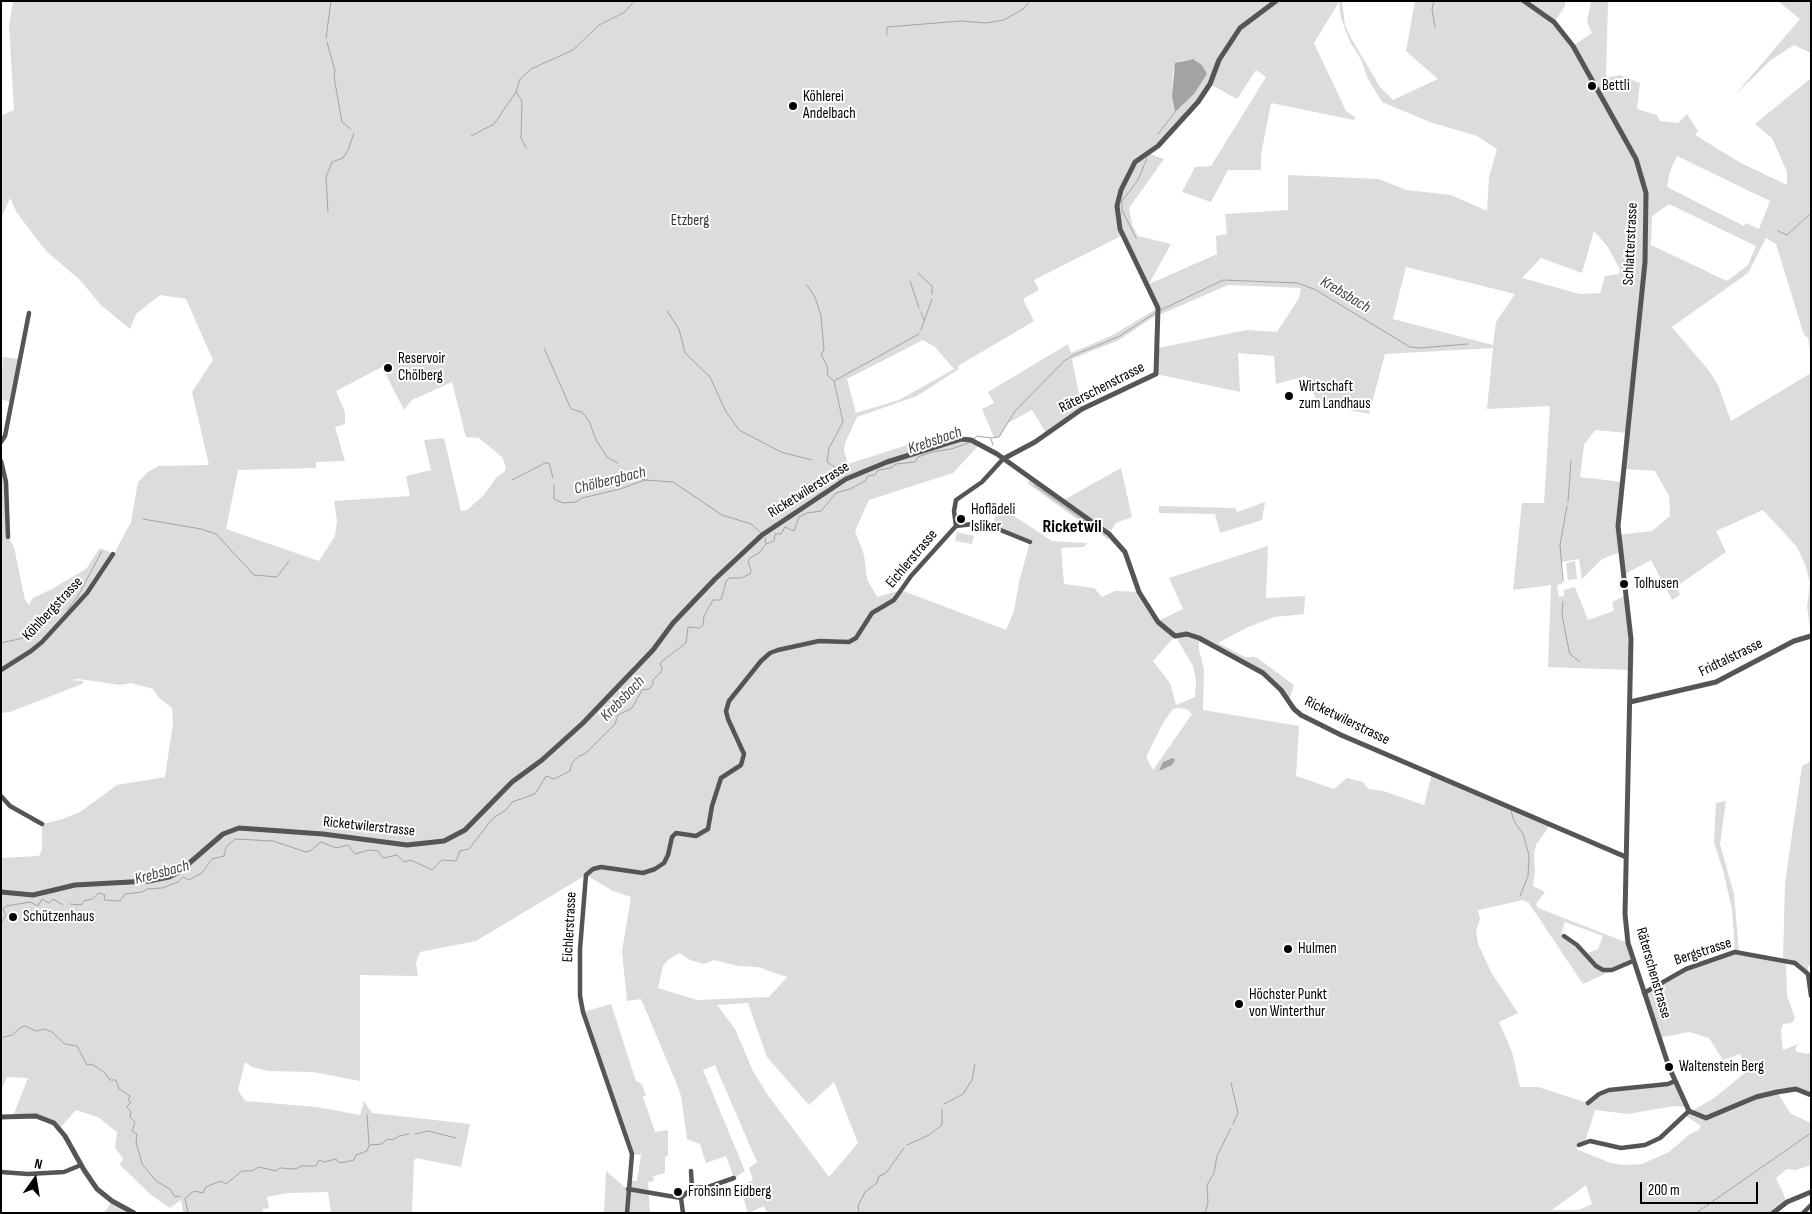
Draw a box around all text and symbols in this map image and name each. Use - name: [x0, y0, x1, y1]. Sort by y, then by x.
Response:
- place label: Bettli: [1602, 77, 1630, 95]
- marker: Bettli: [1586, 80, 1598, 92]
- place label: Köhlerei Andelbach: [803, 88, 856, 123]
- marker: Köhlerei Andelbach: [787, 100, 799, 112]
- street label: Schlatterstrasse: [1620, 202, 1642, 286]
- park label: Etzberg: [671, 212, 709, 230]
- water label: Krebsbach: [1316, 272, 1374, 318]
- place label: Reservoir Chölberg: [398, 350, 446, 385]
- street label: Räterschenstrasse: [1056, 359, 1148, 417]
- marker: Reservoir Chölberg: [382, 362, 394, 374]
- place label: Wirtschaft zum Landhaus: [1299, 378, 1371, 413]
- marker: Wirtschaft zum Landhaus: [1283, 390, 1295, 402]
- water label: Krebsbach: [906, 423, 964, 459]
- street label: Ricketwilerstrasse: [765, 458, 853, 522]
- water label: Chölbergbach: [572, 463, 648, 499]
- place label: Hoflädeli Isliker: [971, 501, 1015, 536]
- marker: Hoflädeli Isliker: [955, 513, 967, 525]
- district label: Ricketwil: [1042, 516, 1102, 538]
- street label: Eichlerstrasse: [882, 526, 942, 592]
- street label: Köhlbergstrasse: [19, 573, 87, 645]
- place label: Tolhusen: [1634, 575, 1679, 593]
- marker: Tolhusen: [1618, 578, 1630, 590]
- street label: Fridtalstrasse: [1696, 635, 1766, 681]
- water label: Krebsbach: [597, 672, 649, 726]
- street label: Ricketwilerstrasse: [1302, 693, 1392, 749]
- street label: Ricketwilerstrasse: [322, 813, 416, 841]
- water label: Krebsbach: [133, 857, 191, 889]
- street label: Eichlerstrasse: [559, 891, 581, 963]
- place label: Schützenhaus: [23, 908, 94, 926]
- marker: Schützenhaus: [7, 911, 19, 923]
- street label: Räterschenstrasse: [1631, 925, 1675, 1021]
- street label: Bergstrasse: [1672, 934, 1734, 970]
- place label: Hulmen: [1298, 940, 1337, 958]
- marker: Hulmen: [1282, 943, 1294, 955]
- place label: Höchster Punkt von Winterthur: [1249, 986, 1327, 1021]
- marker: Höchster Punkt von Winterthur: [1233, 998, 1245, 1010]
- place label: Waltenstein Berg: [1679, 1058, 1764, 1076]
- marker: Waltenstein Berg: [1663, 1061, 1675, 1073]
- north arrow: [10, 1154, 60, 1204]
- text: N: [33, 1155, 44, 1173]
- scale bar: [1642, 1172, 1760, 1204]
- text: 200 m: [1648, 1181, 1680, 1200]
- place label: Frohsinn Eidberg: [688, 1183, 771, 1201]
- marker: Frohsinn Eidberg: [672, 1186, 684, 1198]

